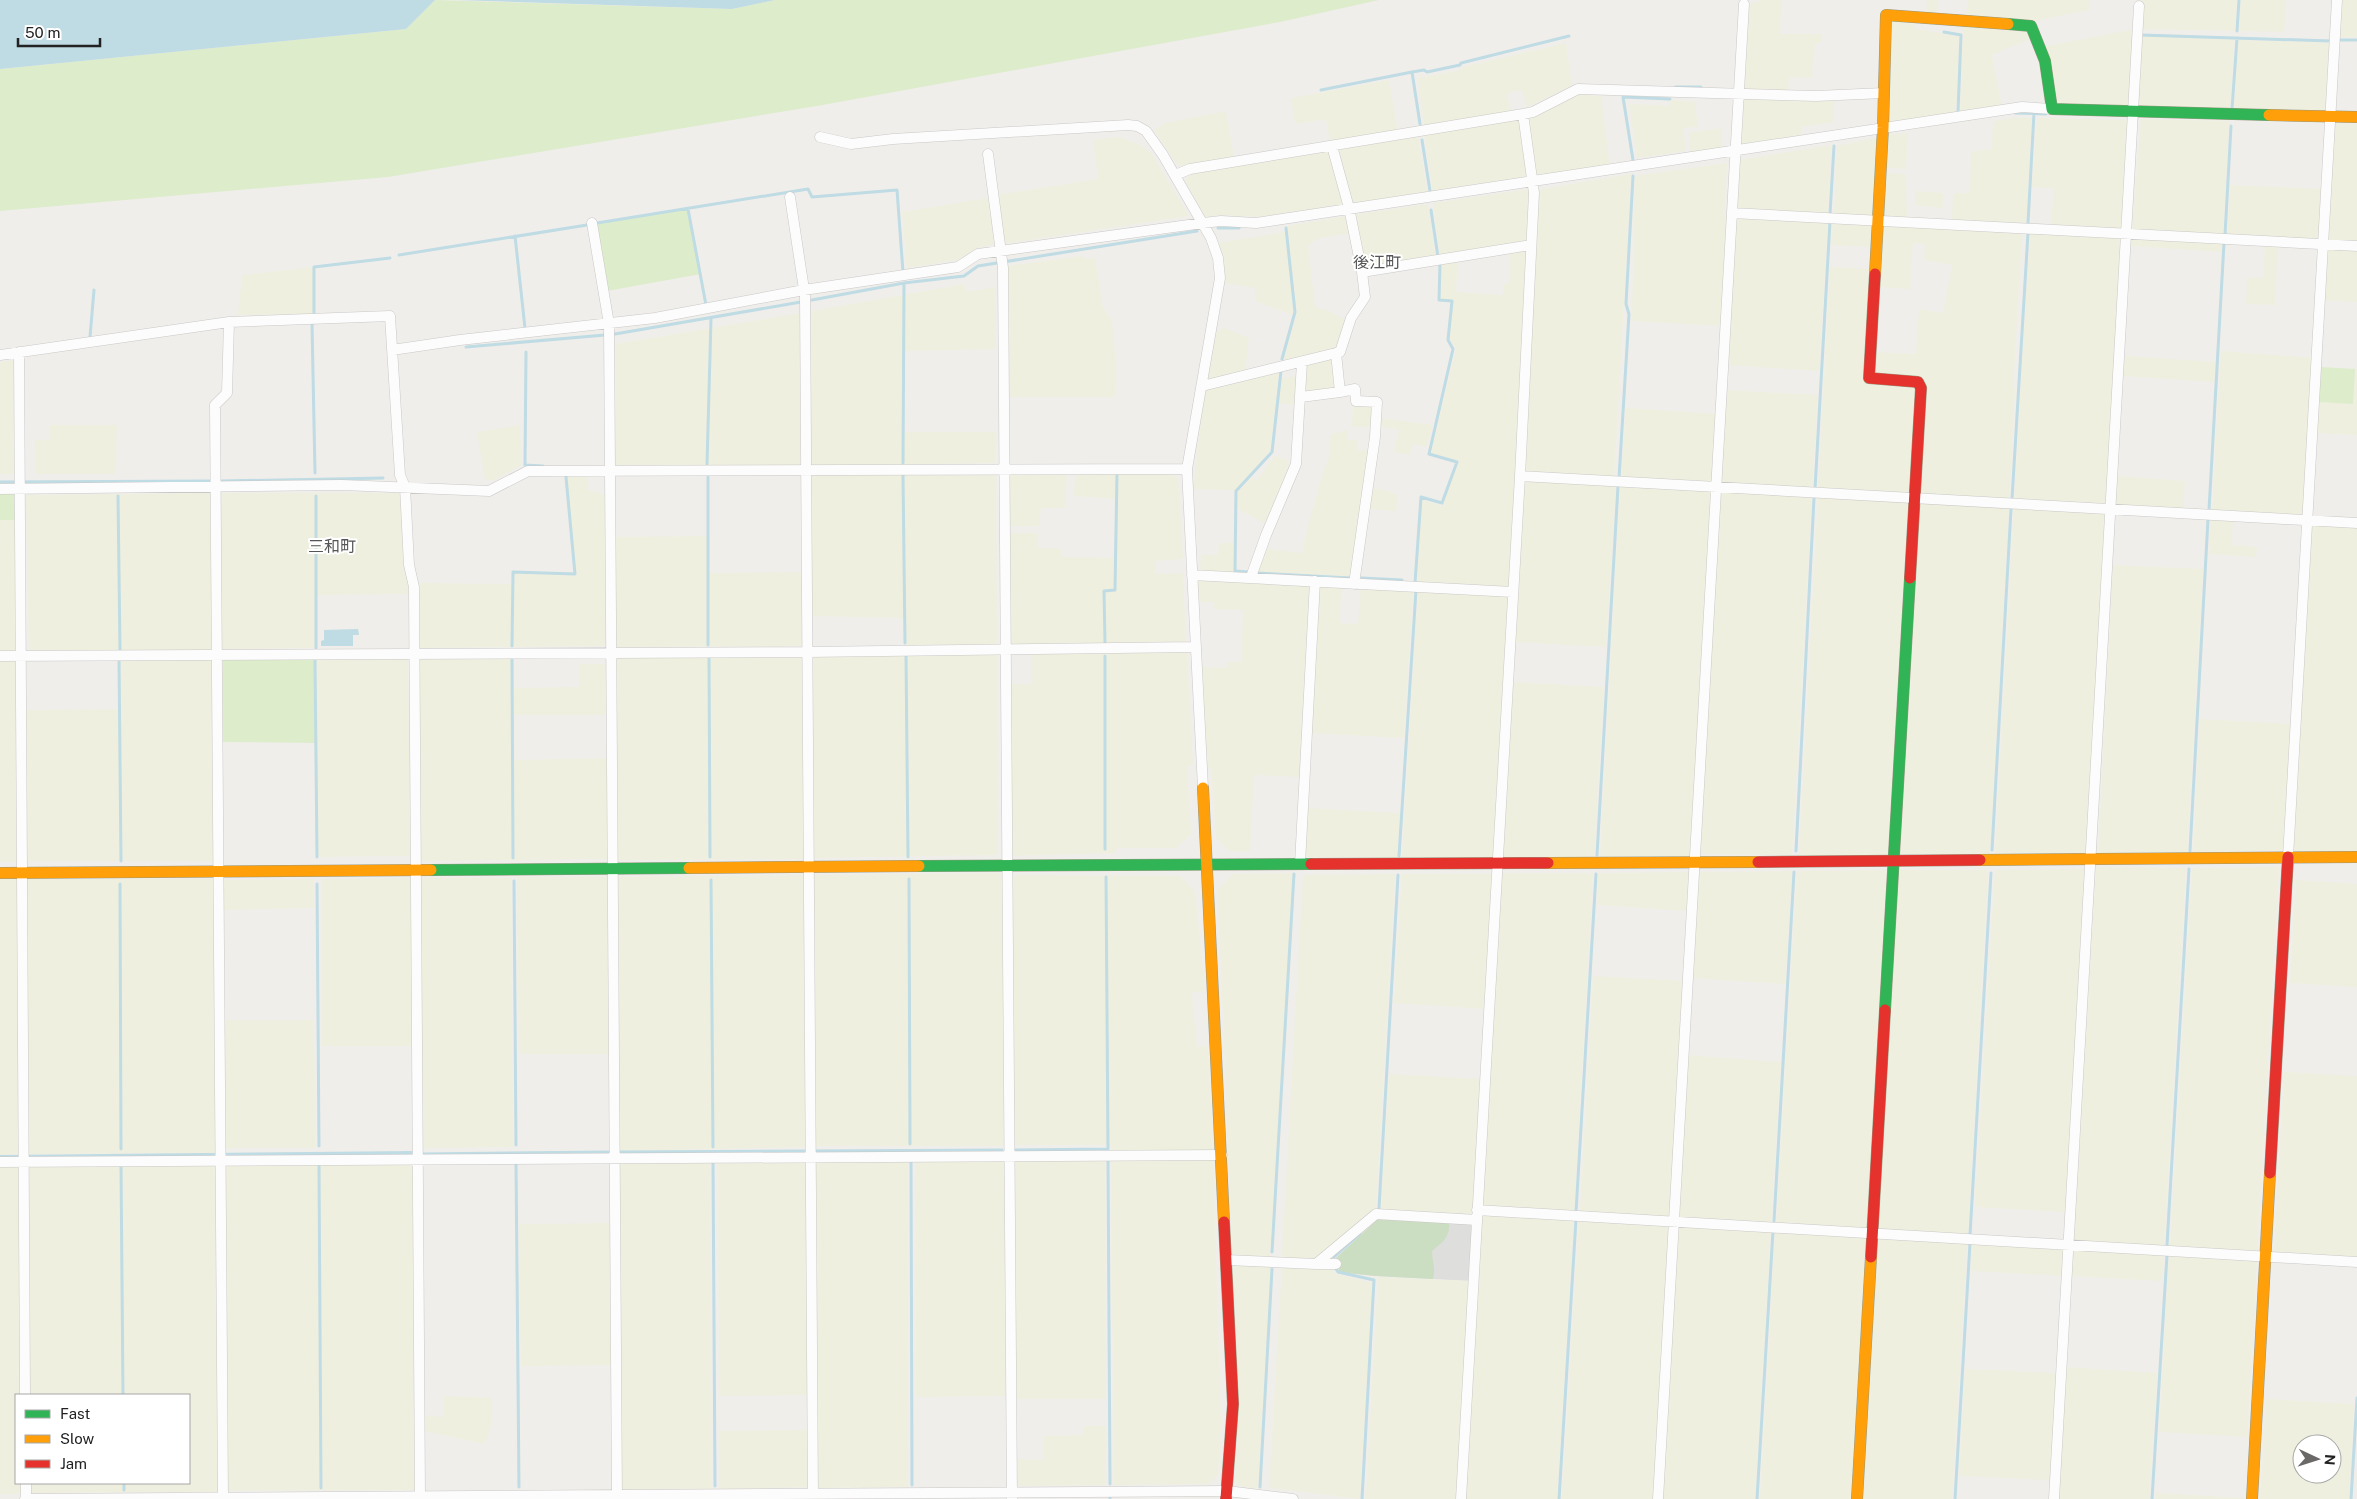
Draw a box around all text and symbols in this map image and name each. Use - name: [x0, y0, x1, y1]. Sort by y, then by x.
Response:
- scale bar: [18, 15, 100, 47]
- text: 50 m: [25, 24, 60, 41]
- district label: 後江町: [1353, 253, 1401, 272]
- district label: 三和町: [308, 537, 356, 556]
- legend: [15, 1394, 190, 1484]
- text: Fast: [60, 1405, 90, 1422]
- text: Slow: [60, 1430, 95, 1447]
- north arrow: [2292, 1434, 2342, 1484]
- text: N: [2322, 1454, 2338, 1466]
- text: Jam: [60, 1455, 87, 1472]

